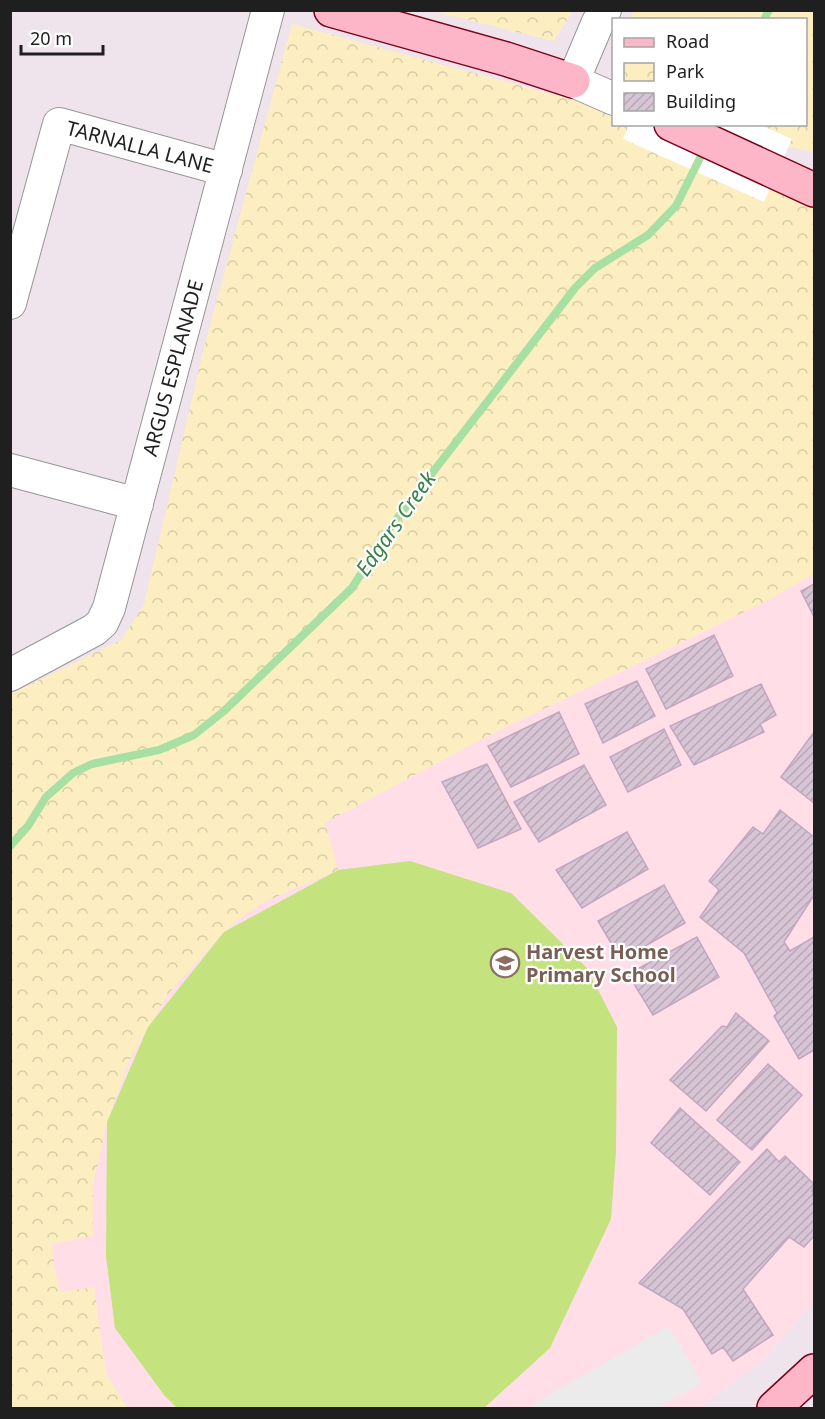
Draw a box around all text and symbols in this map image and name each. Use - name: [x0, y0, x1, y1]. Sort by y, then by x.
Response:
- scale bar: [21, 18, 104, 56]
- legend: [612, 18, 807, 126]
- text: 20 m: [30, 26, 72, 50]
- text: Road: [666, 29, 709, 53]
- text: Park: [666, 59, 704, 83]
- text: Building: [666, 89, 736, 113]
- street label: TARNALLA LANE: [63, 114, 217, 179]
- street label: ARGUS ESPLANADE: [136, 277, 209, 459]
- water label: Edgars Creek: [349, 464, 442, 581]
- place label: Harvest Home Primary School: [526, 938, 676, 988]
- school or university icon: Harvest Home Primary School: [489, 947, 521, 979]

